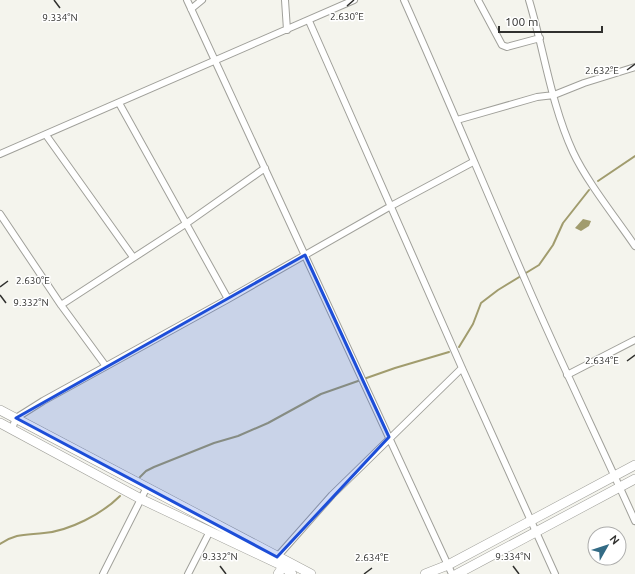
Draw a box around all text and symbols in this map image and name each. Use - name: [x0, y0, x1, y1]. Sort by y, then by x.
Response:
- scale bar: [499, 8, 602, 34]
- text: 2.630°E: [330, 11, 364, 22]
- text: 9.334°N: [42, 12, 78, 23]
- text: 100 m: [505, 15, 538, 28]
- text: 2.632°E: [585, 65, 619, 76]
- text: 2.630°E: [16, 275, 50, 286]
- text: 9.332°N: [13, 297, 49, 308]
- text: 2.634°E: [585, 355, 619, 366]
- north arrow: [587, 526, 627, 566]
- text: N: [608, 533, 622, 547]
- text: 9.332°N: [202, 551, 238, 562]
- text: 9.334°N: [495, 551, 531, 562]
- text: 2.634°E: [355, 552, 389, 563]

